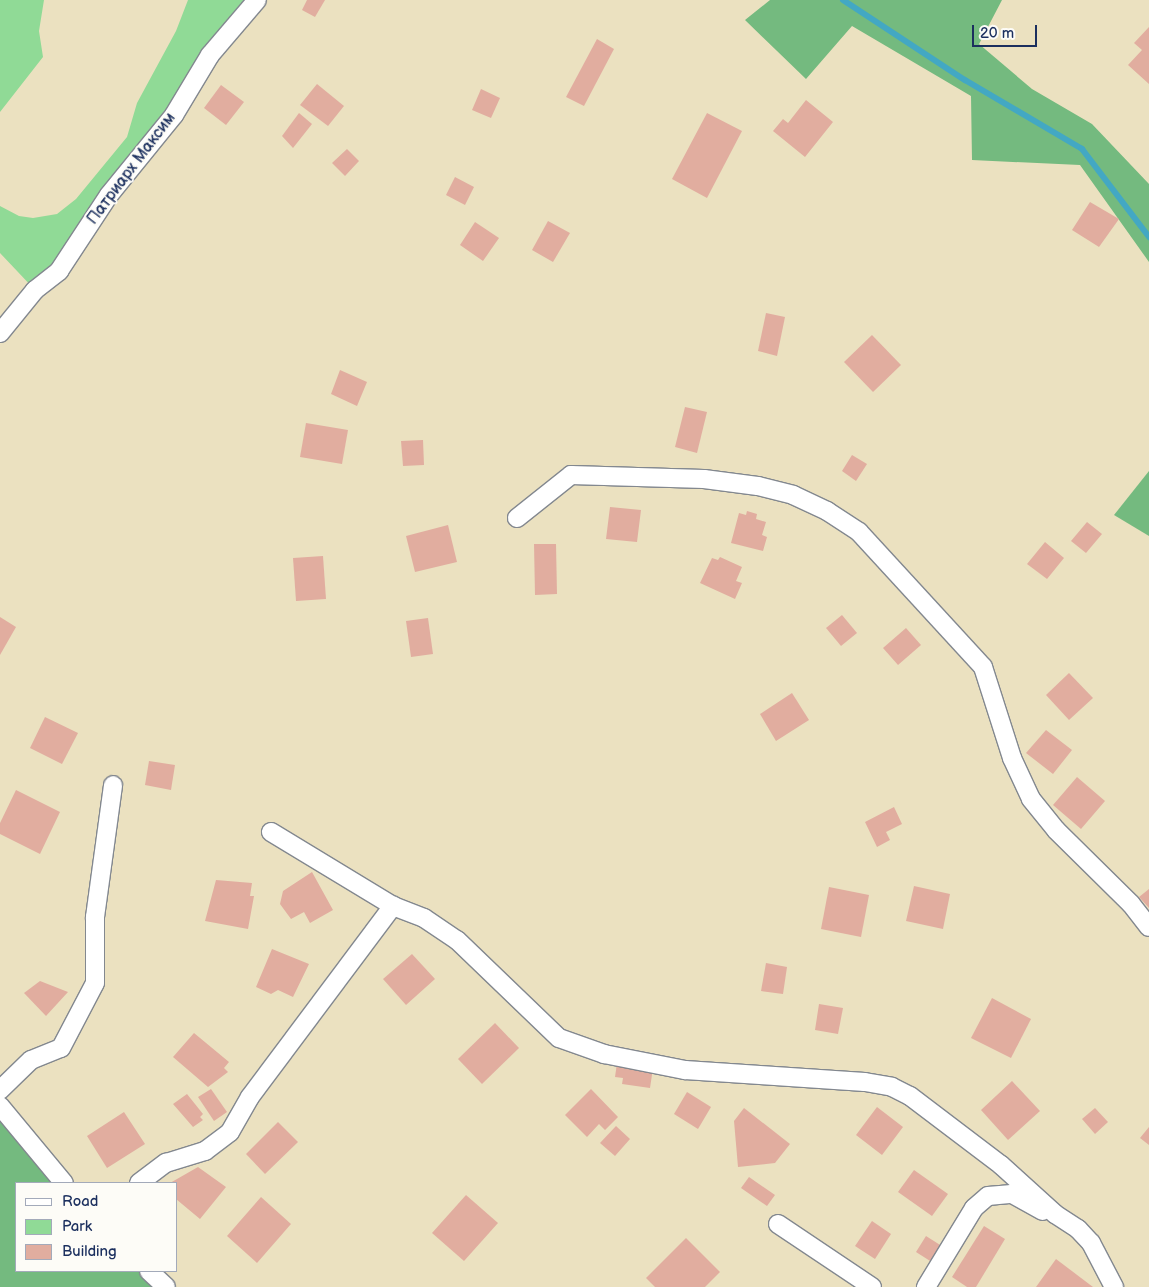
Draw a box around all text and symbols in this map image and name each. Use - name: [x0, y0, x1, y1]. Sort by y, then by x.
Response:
- scale bar: [974, 15, 1039, 47]
- text: 20 m: [980, 24, 1014, 43]
- street label: Патриарх Максим: [84, 109, 180, 229]
- legend: [15, 1182, 178, 1272]
- text: Road: [62, 1192, 98, 1211]
- text: Park: [62, 1217, 92, 1236]
- text: Building: [62, 1242, 117, 1261]

